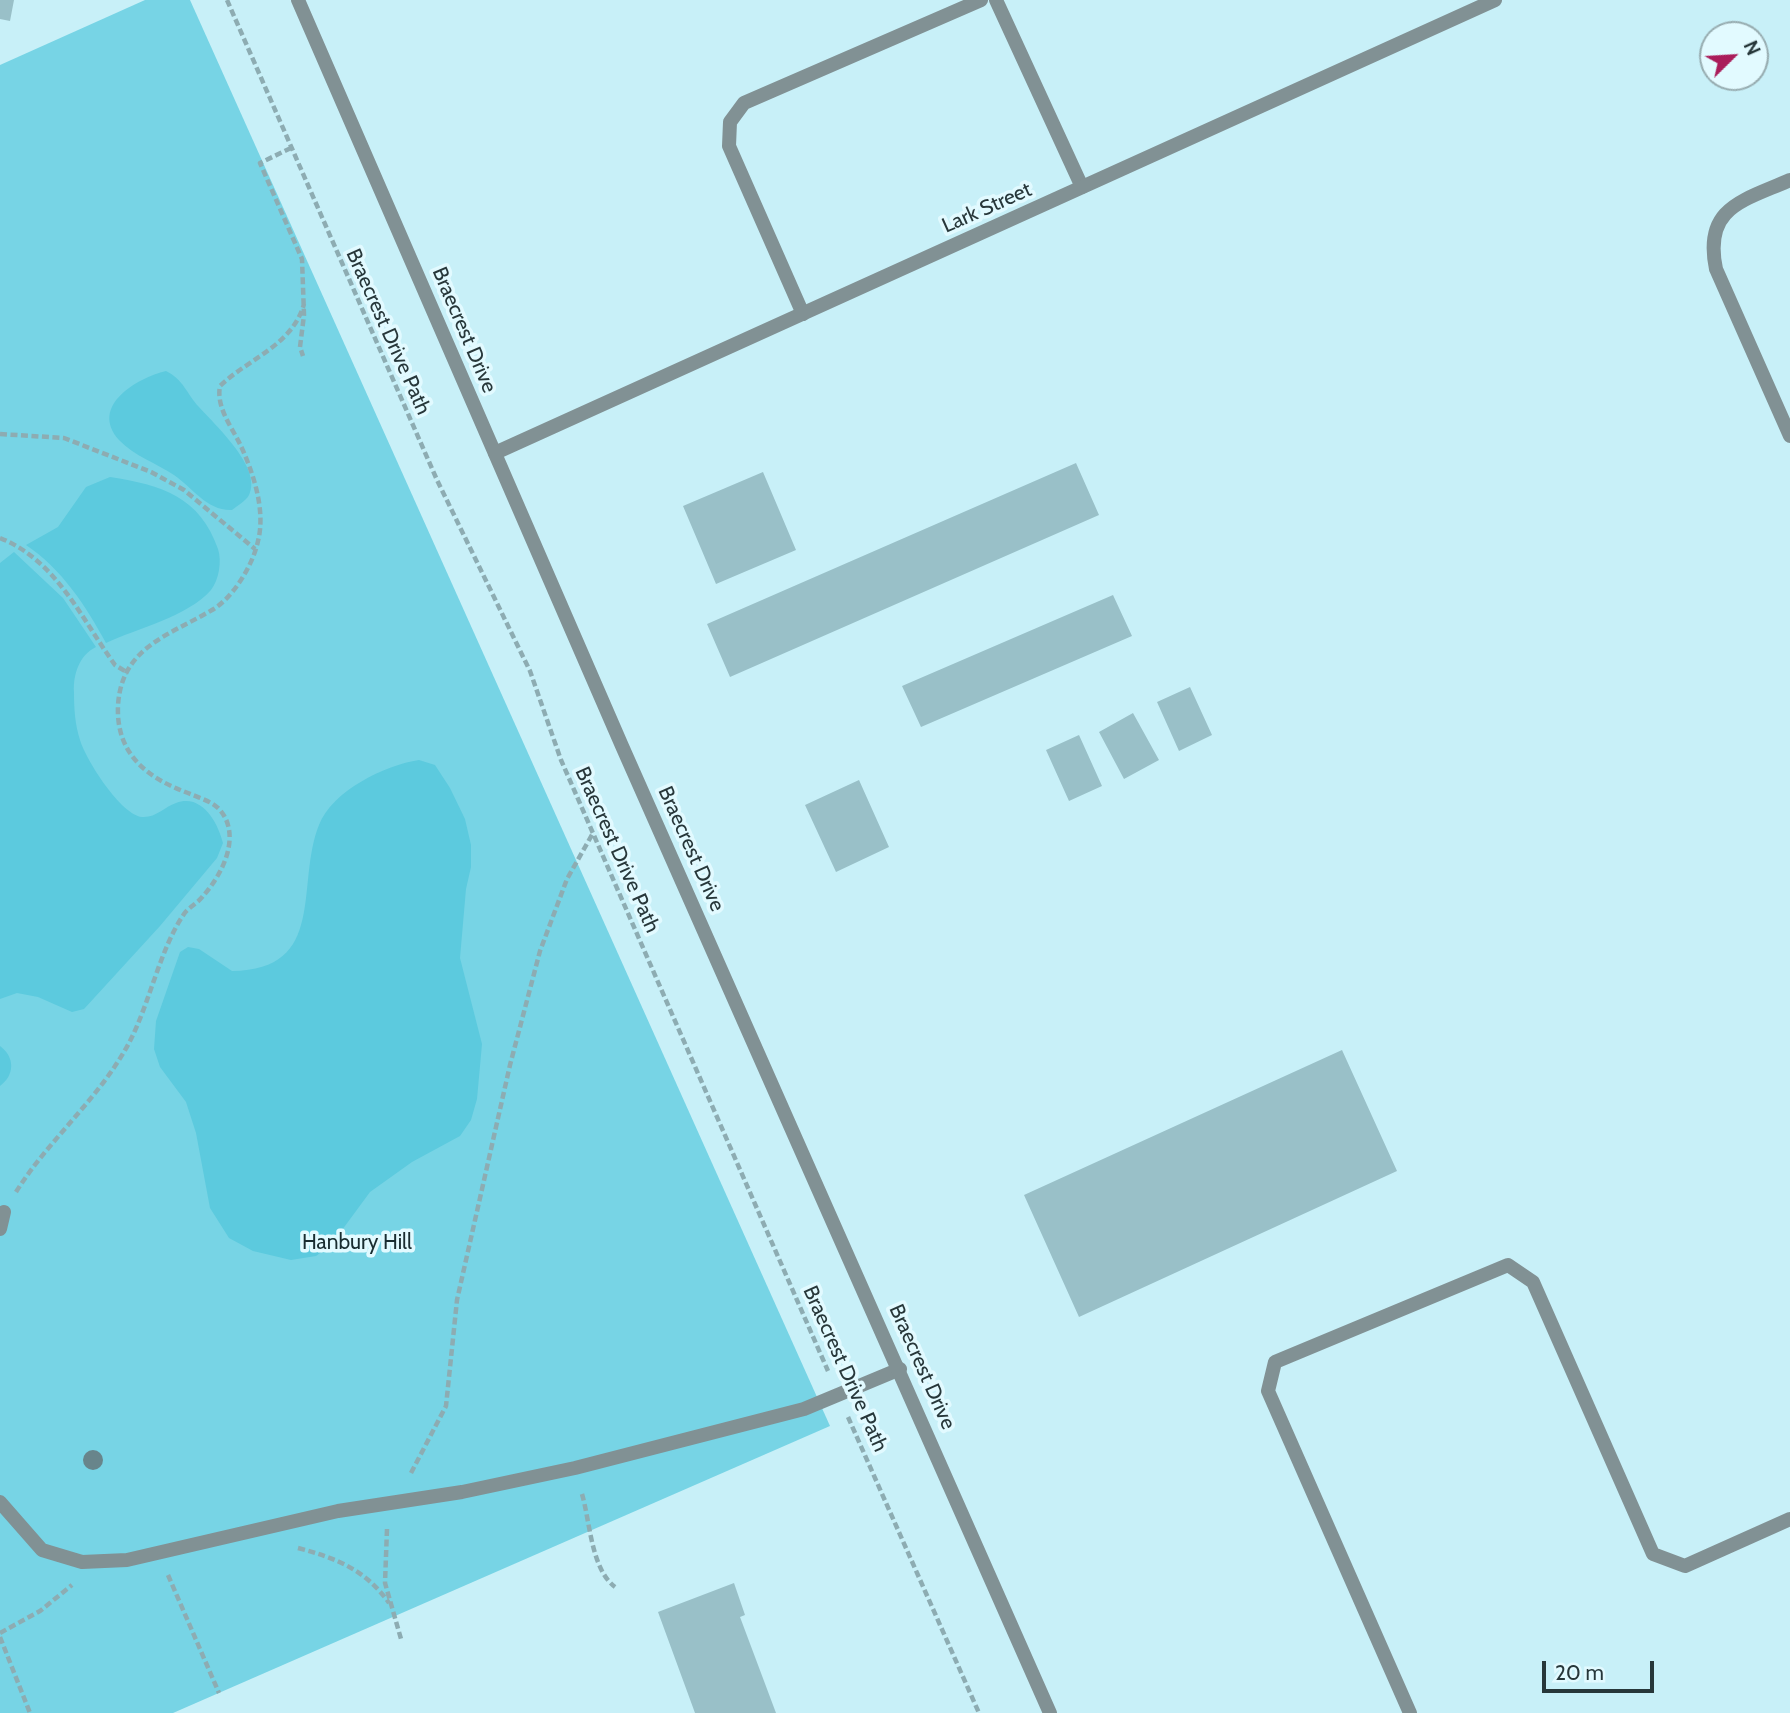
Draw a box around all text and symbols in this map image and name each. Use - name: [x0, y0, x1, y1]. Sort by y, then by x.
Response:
- north arrow: [1699, 21, 1769, 91]
- text: N: [1739, 37, 1765, 59]
- street label: Lark Street: [938, 177, 1036, 239]
- street label: Braecrest Drive Path: [340, 245, 436, 419]
- street label: Braecrest Drive: [426, 263, 502, 397]
- street label: Braecrest Drive Path: [569, 763, 665, 937]
- street label: Braecrest Drive: [652, 783, 730, 915]
- park label: Hanbury Hill: [302, 1230, 412, 1256]
- street label: Braecrest Drive Path: [797, 1282, 893, 1456]
- street label: Braecrest Drive: [883, 1301, 961, 1433]
- scale bar: [1545, 1646, 1657, 1690]
- text: 20 m: [1555, 1660, 1604, 1685]

